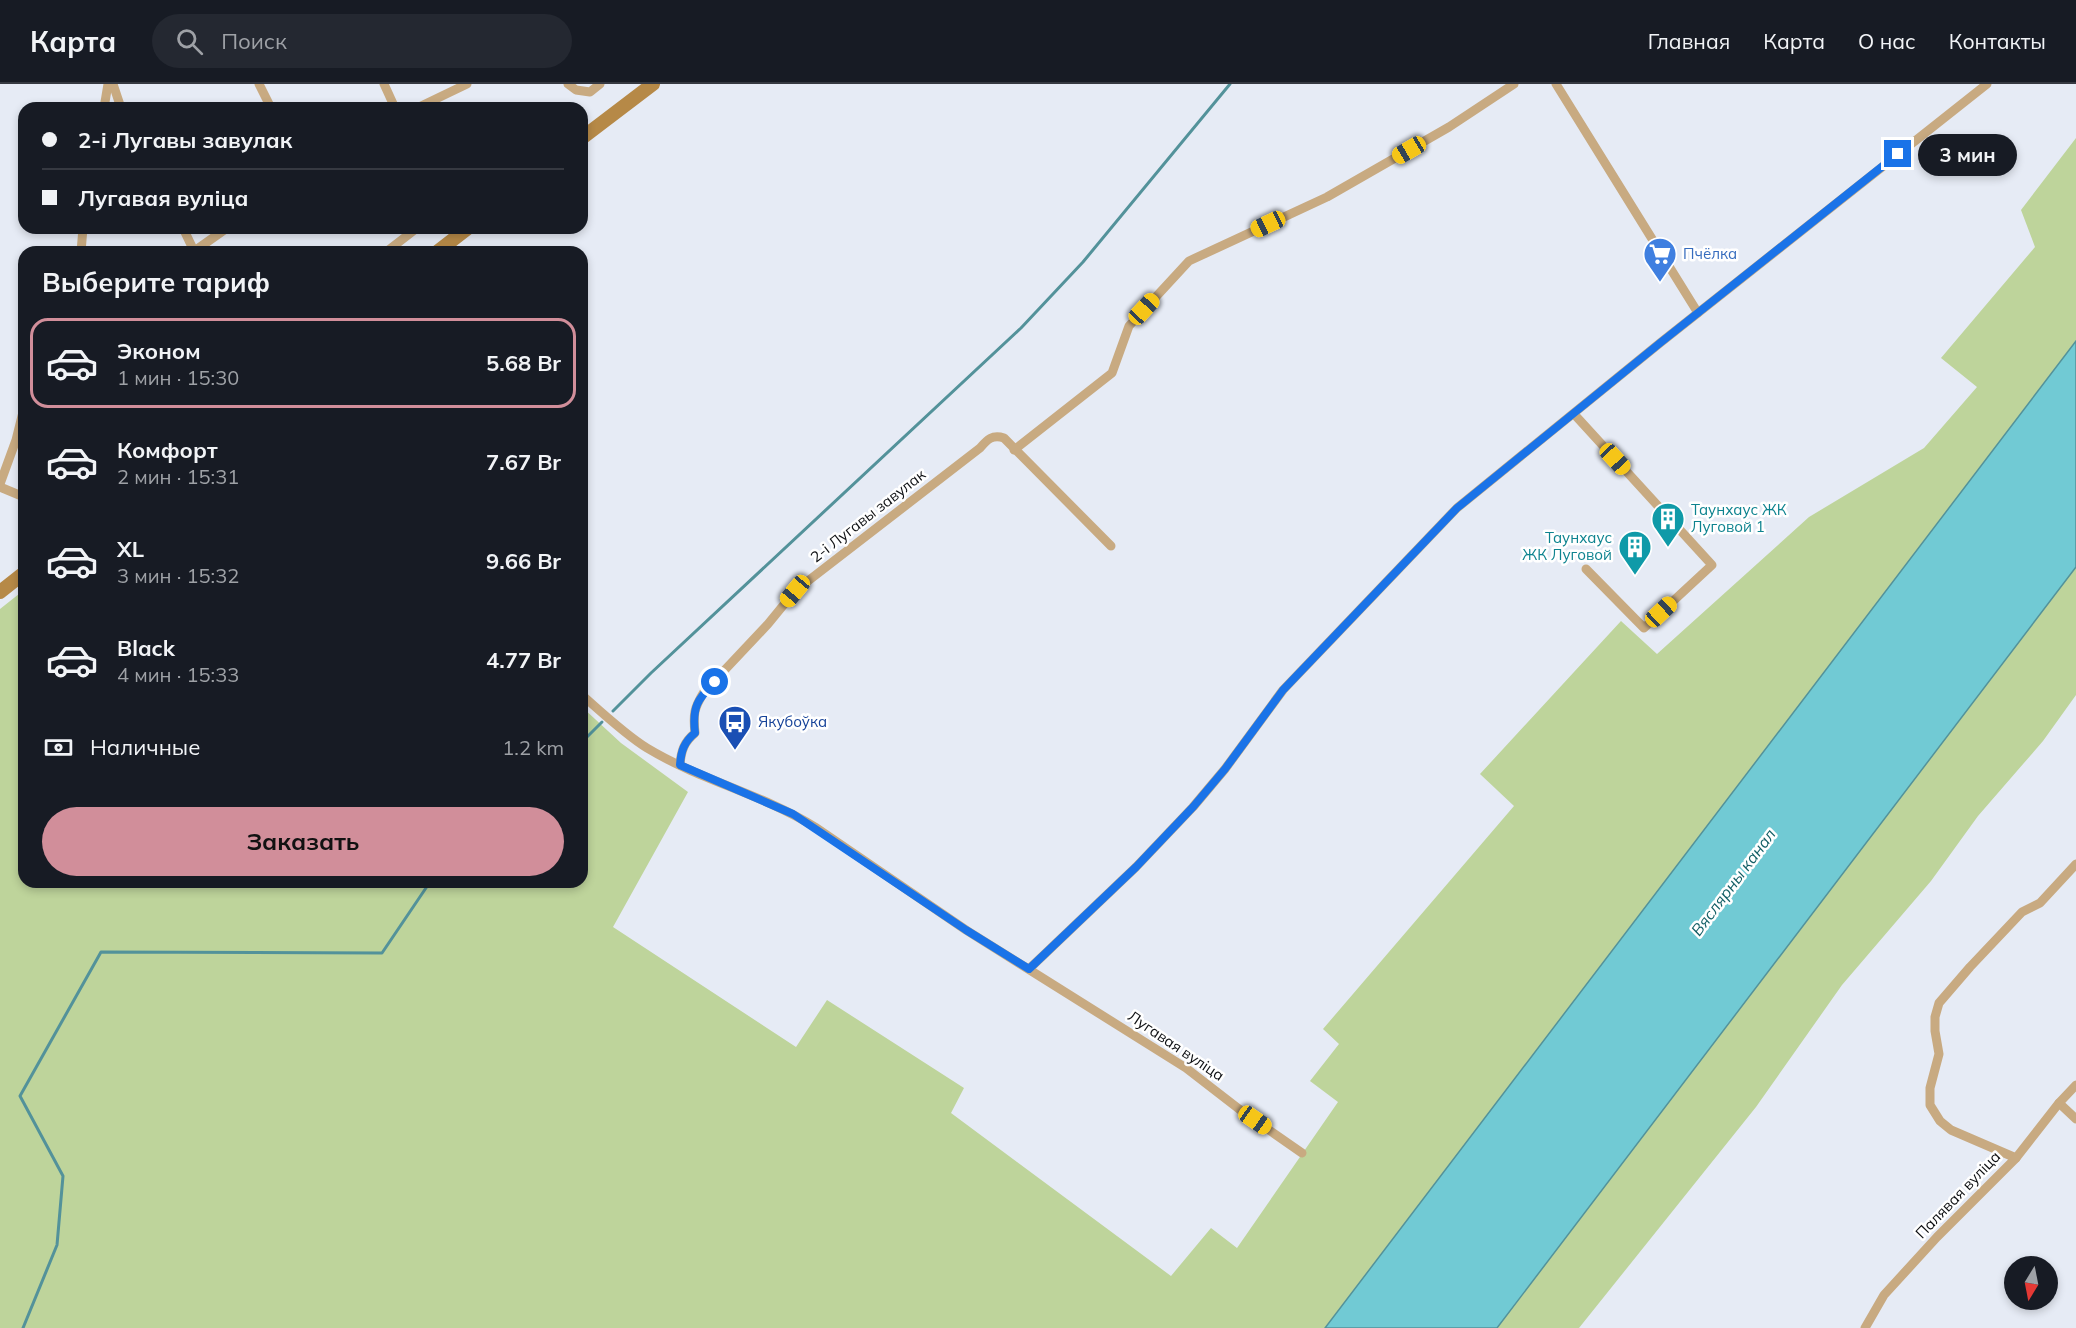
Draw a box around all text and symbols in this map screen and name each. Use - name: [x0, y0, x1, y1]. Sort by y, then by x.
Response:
- search box: [152, 14, 572, 68]
- text: Карта: [30, 24, 116, 59]
- icon: search: [173, 25, 206, 58]
- text: Поиск: [221, 27, 287, 55]
- text: Главная: [1648, 28, 1730, 54]
- text: Карта: [1763, 28, 1825, 54]
- text: О нас: [1858, 28, 1916, 54]
- text: Контакты: [1949, 28, 2046, 54]
- text: 2-і Лугавы завулак: [78, 126, 292, 154]
- car: [1389, 133, 1429, 167]
- callout: 3 мин: [1919, 133, 2018, 175]
- route end: [1884, 140, 1911, 167]
- text: 3 мин: [1939, 142, 1996, 167]
- text: Лугавая вуліца: [78, 184, 248, 212]
- car: [1248, 208, 1288, 240]
- supermarket icon: Пчёлка: [1642, 236, 1678, 283]
- place label: Пчёлка: [1683, 244, 1737, 263]
- text: Выберите тариф: [42, 265, 270, 299]
- car: [1125, 290, 1163, 328]
- icon: car: [45, 336, 99, 390]
- text: Эконом: [117, 337, 201, 365]
- text: 5.68 Br: [486, 349, 561, 377]
- text: 1 мин · 15:30: [117, 365, 239, 390]
- icon: car: [45, 435, 99, 489]
- text: Комфорт: [117, 436, 218, 464]
- car: [1596, 440, 1634, 478]
- text: 7.67 Br: [486, 448, 561, 476]
- text: 2 мин · 15:31: [117, 464, 239, 489]
- street label: 2-і Лугавы завулак: [806, 464, 930, 566]
- place label: Таунхаус ЖК Луговой 1: [1691, 500, 1787, 536]
- building icon: Таунхаус ЖК Луговой 1: [1650, 501, 1686, 548]
- place label: Таунхаус ЖК Луговой: [1522, 528, 1612, 564]
- building icon: Таунхаус ЖК Луговой: [1617, 529, 1653, 576]
- icon: car: [45, 534, 99, 588]
- text: XL: [117, 535, 144, 563]
- text: 9.66 Br: [486, 547, 561, 575]
- text: 3 мин · 15:32: [117, 563, 239, 588]
- car: [777, 571, 813, 611]
- car: [1642, 593, 1680, 631]
- icon: car: [45, 633, 99, 687]
- text: Black: [117, 634, 175, 662]
- text: 4.77 Br: [486, 646, 561, 674]
- text: 4 мин · 15:33: [117, 662, 239, 687]
- route start: [701, 668, 728, 695]
- bus stop icon: Якубоўка: [717, 704, 753, 751]
- place label: Якубоўка: [758, 712, 827, 731]
- icon: cash: [42, 731, 75, 764]
- text: Наличные: [90, 733, 200, 761]
- text: 1.2 km: [502, 735, 564, 760]
- button: Заказать: [42, 807, 564, 876]
- water label: Вяслярны канал: [1686, 825, 1780, 939]
- street label: Лугавая вуліца: [1125, 1006, 1228, 1085]
- car: [1235, 1102, 1275, 1138]
- street label: Палявая вуліца: [1911, 1147, 2004, 1242]
- north arrow: [2004, 1256, 2058, 1310]
- map controls: [2004, 1256, 2058, 1310]

